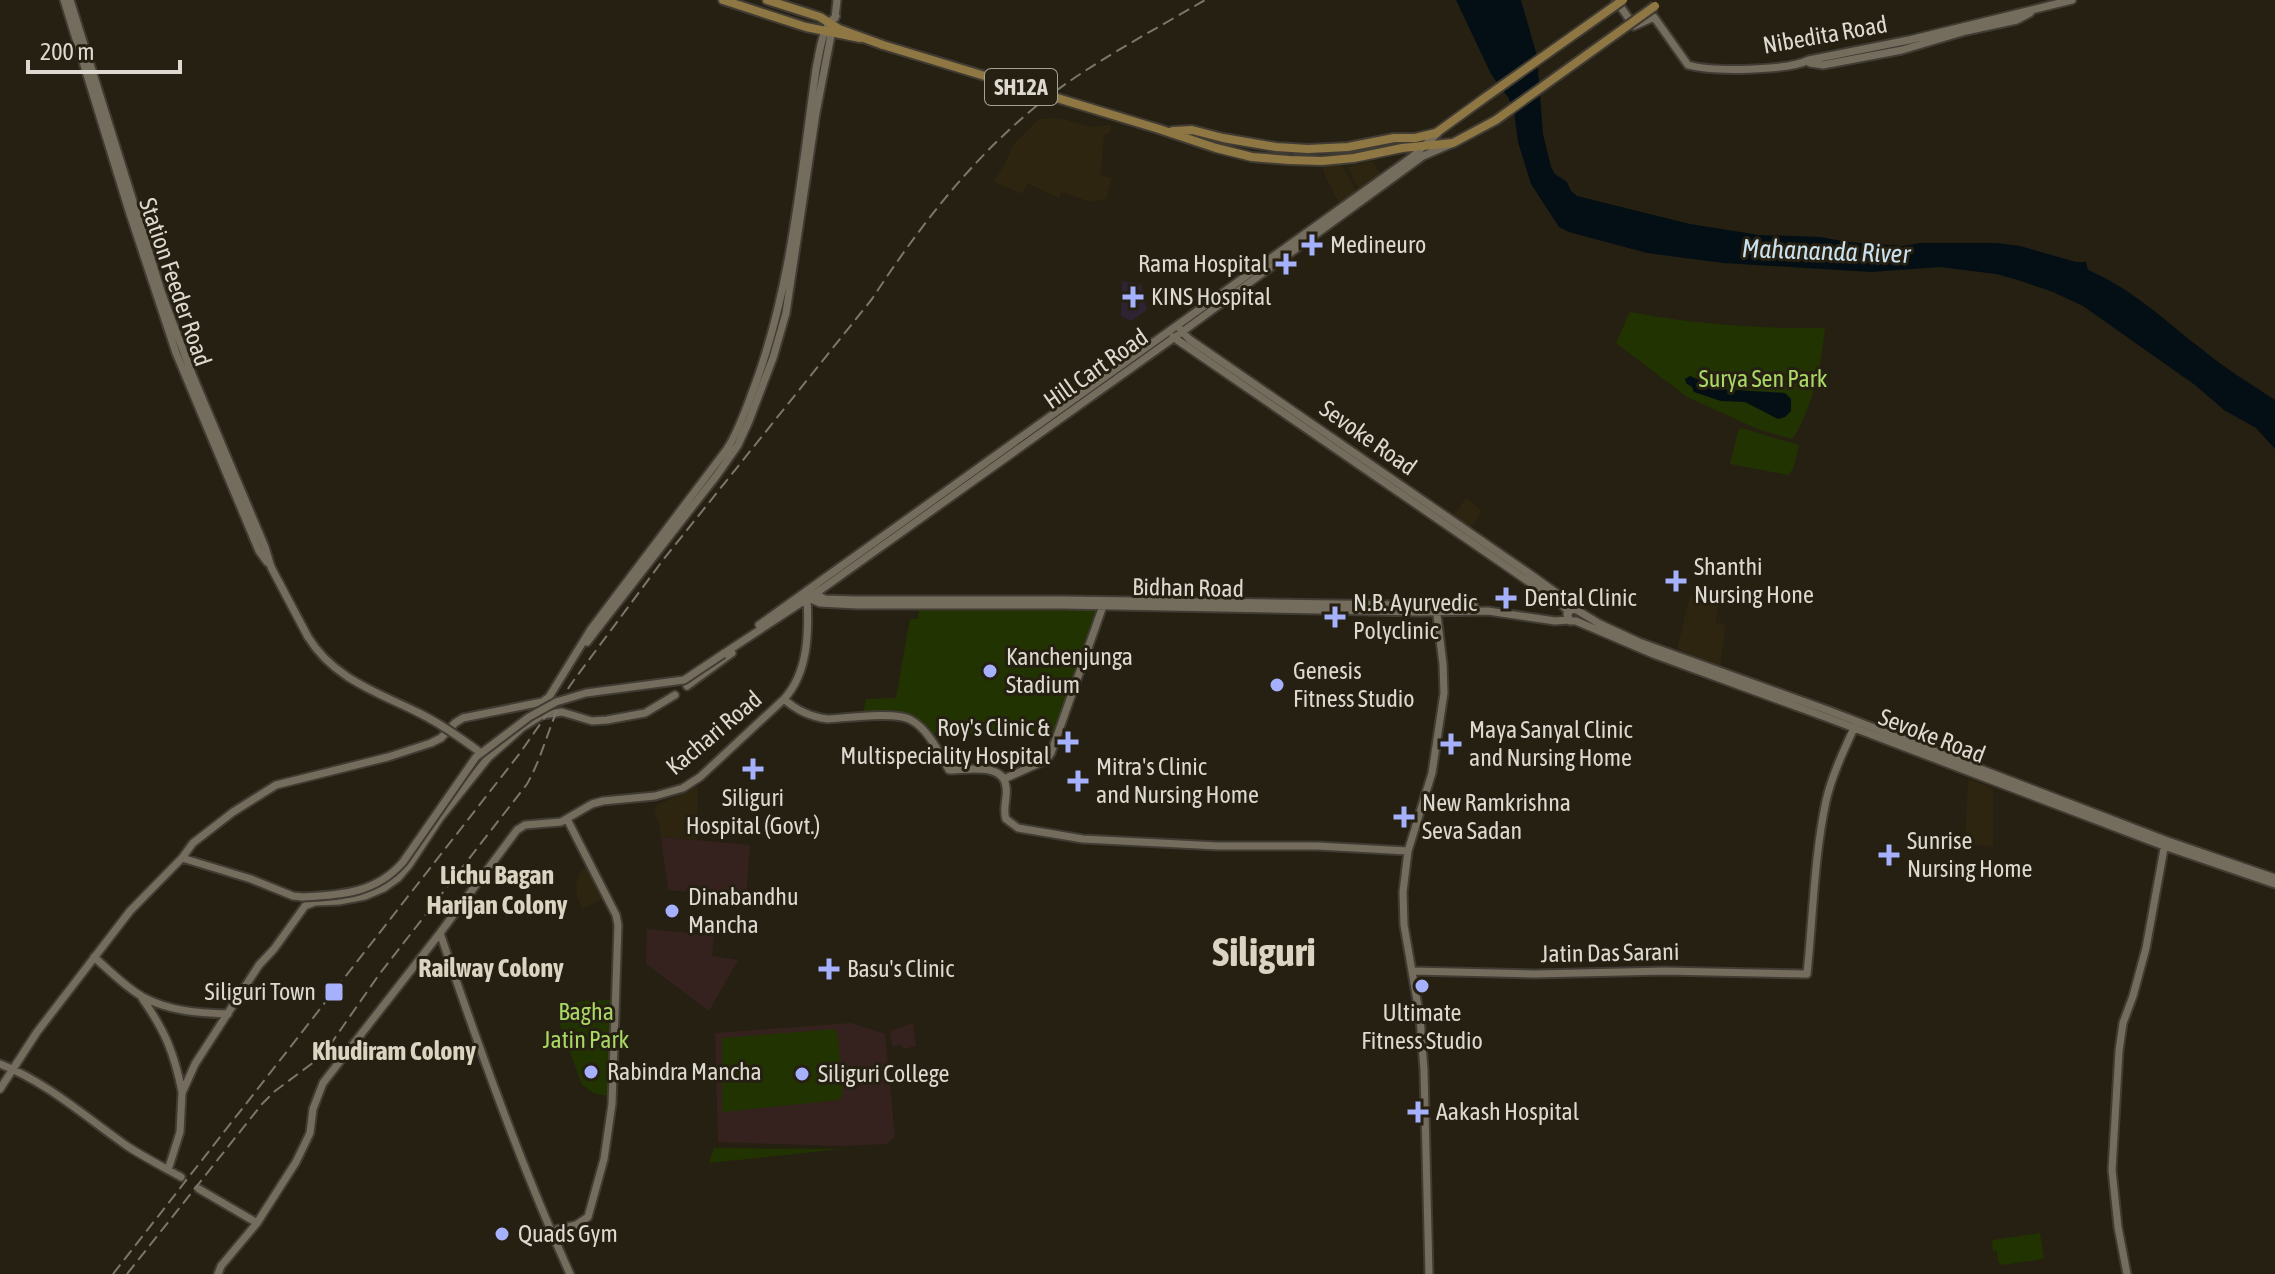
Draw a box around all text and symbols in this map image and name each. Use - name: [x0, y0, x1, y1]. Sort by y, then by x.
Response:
- street label: Nibedita Road: [1761, 10, 1889, 59]
- scale bar: [28, 24, 180, 74]
- text: 200 m: [40, 38, 94, 65]
- road number: SH12A: [985, 69, 1057, 105]
- street label: Station Feeder Road: [134, 194, 217, 369]
- place label: Medineuro: [1330, 231, 1426, 258]
- water label: Mahananda River: [1741, 233, 1912, 269]
- marker: Medineuro: [1301, 234, 1323, 256]
- place label: Rama Hospital: [1138, 250, 1269, 277]
- marker: Rama Hospital: [1275, 253, 1297, 275]
- place label: KINS Hospital: [1151, 283, 1272, 310]
- marker: KINS Hospital: [1122, 286, 1144, 308]
- street label: Hill Cart Road: [1039, 323, 1153, 414]
- park label: Surya Sen Park: [1699, 365, 1828, 392]
- street label: Sevoke Road: [1315, 394, 1422, 481]
- place label: Shanthi Nursing Hone: [1694, 553, 1814, 608]
- marker: Shanthi Nursing Hone: [1665, 570, 1687, 592]
- street label: Bidhan Road: [1132, 573, 1244, 602]
- place label: Dental Clinic: [1524, 584, 1637, 611]
- marker: Dental Clinic: [1495, 587, 1517, 609]
- place label: N.B. Ayurvedic Polyclinic: [1353, 589, 1477, 644]
- marker: N.B. Ayurvedic Polyclinic: [1324, 606, 1346, 628]
- place label: Kanchenjunga Stadium: [1006, 643, 1133, 698]
- place label: Genesis Fitness Studio: [1293, 657, 1415, 712]
- marker: Kanchenjunga Stadium: [981, 662, 999, 680]
- marker: Genesis Fitness Studio: [1268, 676, 1286, 694]
- street label: Kachari Road: [661, 685, 767, 780]
- street label: Sevoke Road: [1875, 703, 1989, 768]
- place label: Roy's Clinic & Multispeciality Hospital: [840, 714, 1051, 769]
- place label: Maya Sanyal Clinic and Nursing Home: [1469, 716, 1633, 771]
- marker: Roy's Clinic & Multispeciality Hospital: [1057, 731, 1079, 753]
- marker: Maya Sanyal Clinic and Nursing Home: [1440, 733, 1462, 755]
- place label: Mitra's Clinic and Nursing Home: [1096, 753, 1259, 808]
- marker: Siliguri Hospital (Govt.): [742, 758, 764, 780]
- marker: Mitra's Clinic and Nursing Home: [1067, 770, 1089, 792]
- place label: Siliguri Hospital (Govt.): [686, 784, 820, 839]
- place label: New Ramkrishna Seva Sadan: [1422, 789, 1571, 844]
- marker: New Ramkrishna Seva Sadan: [1393, 806, 1415, 828]
- place label: Sunrise Nursing Home: [1907, 827, 2032, 882]
- marker: Sunrise Nursing Home: [1878, 844, 1900, 866]
- district label: Lichu Bagan Harijan Colony: [426, 860, 568, 920]
- place label: Dinabandhu Mancha: [688, 883, 799, 938]
- marker: Dinabandhu Mancha: [663, 902, 681, 920]
- district label: Siliguri: [1212, 929, 1316, 974]
- street label: Jatin Das Sarani: [1540, 938, 1680, 967]
- district label: Railway Colony: [418, 953, 564, 983]
- place label: Basu's Clinic: [847, 955, 954, 982]
- marker: Basu's Clinic: [818, 958, 840, 980]
- marker: Ultimate Fitness Studio: [1413, 977, 1431, 995]
- place label: Siliguri Town: [205, 978, 316, 1005]
- marker: Siliguri Town: [323, 981, 345, 1003]
- park label: Bagha Jatin Park: [543, 998, 630, 1053]
- place label: Ultimate Fitness Studio: [1361, 999, 1483, 1054]
- district label: Khudiram Colony: [312, 1036, 476, 1066]
- place label: Rabindra Mancha: [607, 1058, 762, 1085]
- place label: Siliguri College: [818, 1060, 949, 1087]
- marker: Rabindra Mancha: [582, 1063, 600, 1081]
- marker: Siliguri College: [793, 1065, 811, 1083]
- place label: Aakash Hospital: [1436, 1098, 1580, 1125]
- marker: Aakash Hospital: [1407, 1101, 1429, 1123]
- place label: Quads Gym: [518, 1220, 618, 1247]
- marker: Quads Gym: [493, 1225, 511, 1243]

